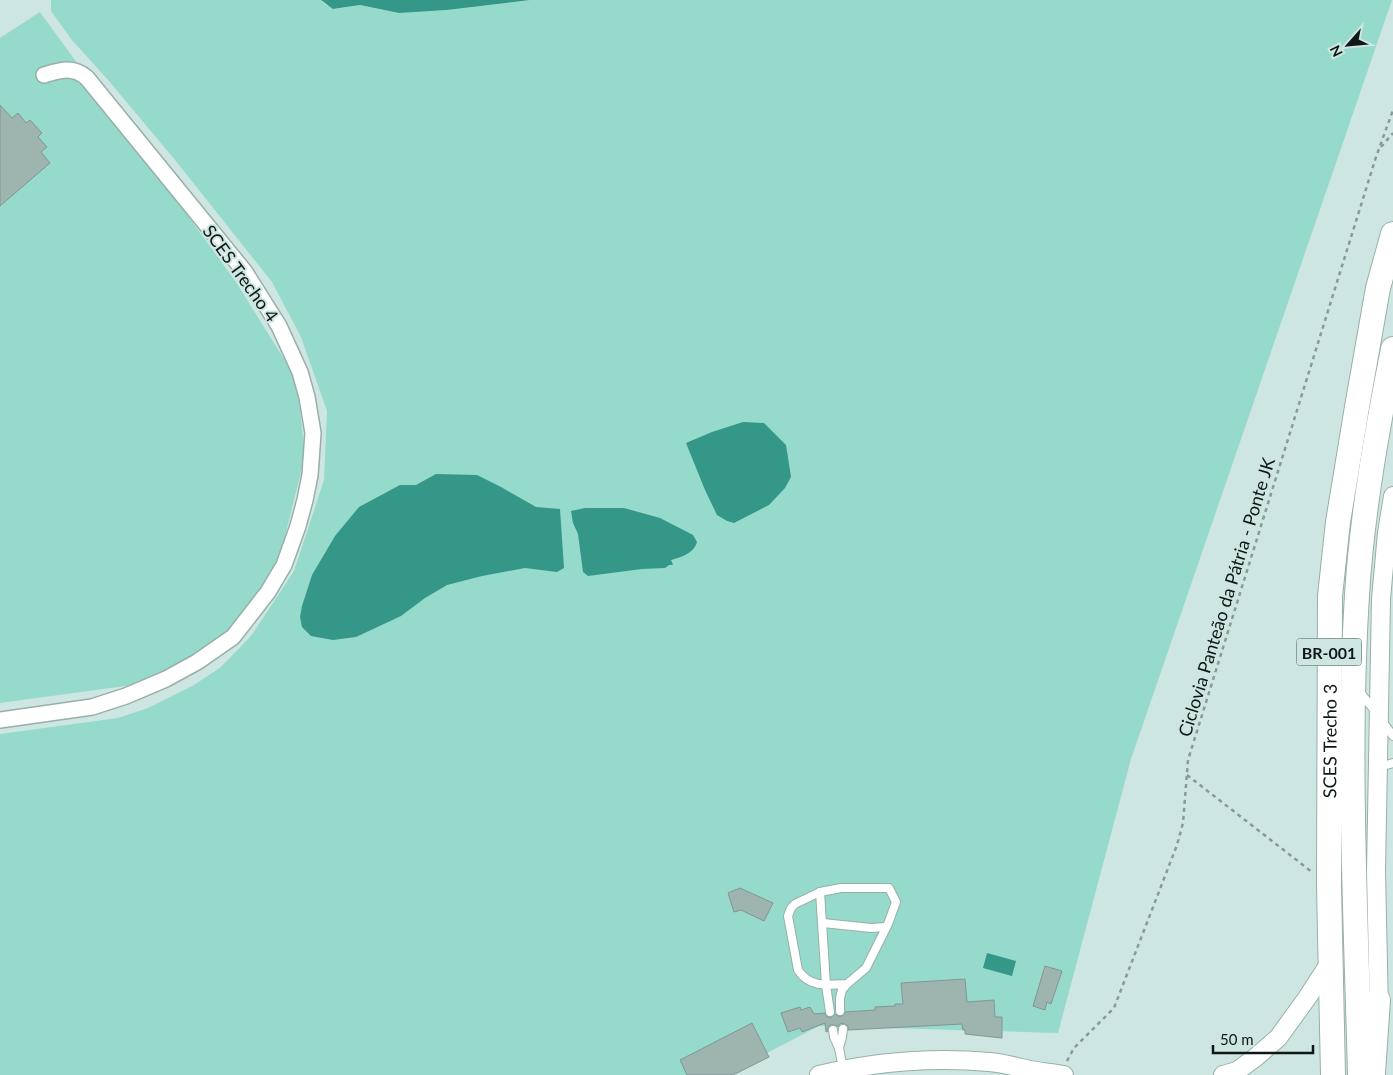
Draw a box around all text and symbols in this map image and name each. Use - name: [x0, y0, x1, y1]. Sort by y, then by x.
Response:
- north arrow: [1323, 20, 1373, 70]
- text: N: [1326, 42, 1346, 60]
- street label: SCES Trecho 4: [199, 220, 283, 326]
- street label: Ciclovia Panteão da Pátria - Ponte JK: [1173, 455, 1279, 739]
- road number: BR-001: [1296, 638, 1362, 666]
- street label: SCES Trecho 3: [1318, 684, 1341, 798]
- scale bar: [1213, 1022, 1313, 1054]
- text: 50 m: [1220, 1030, 1254, 1048]

